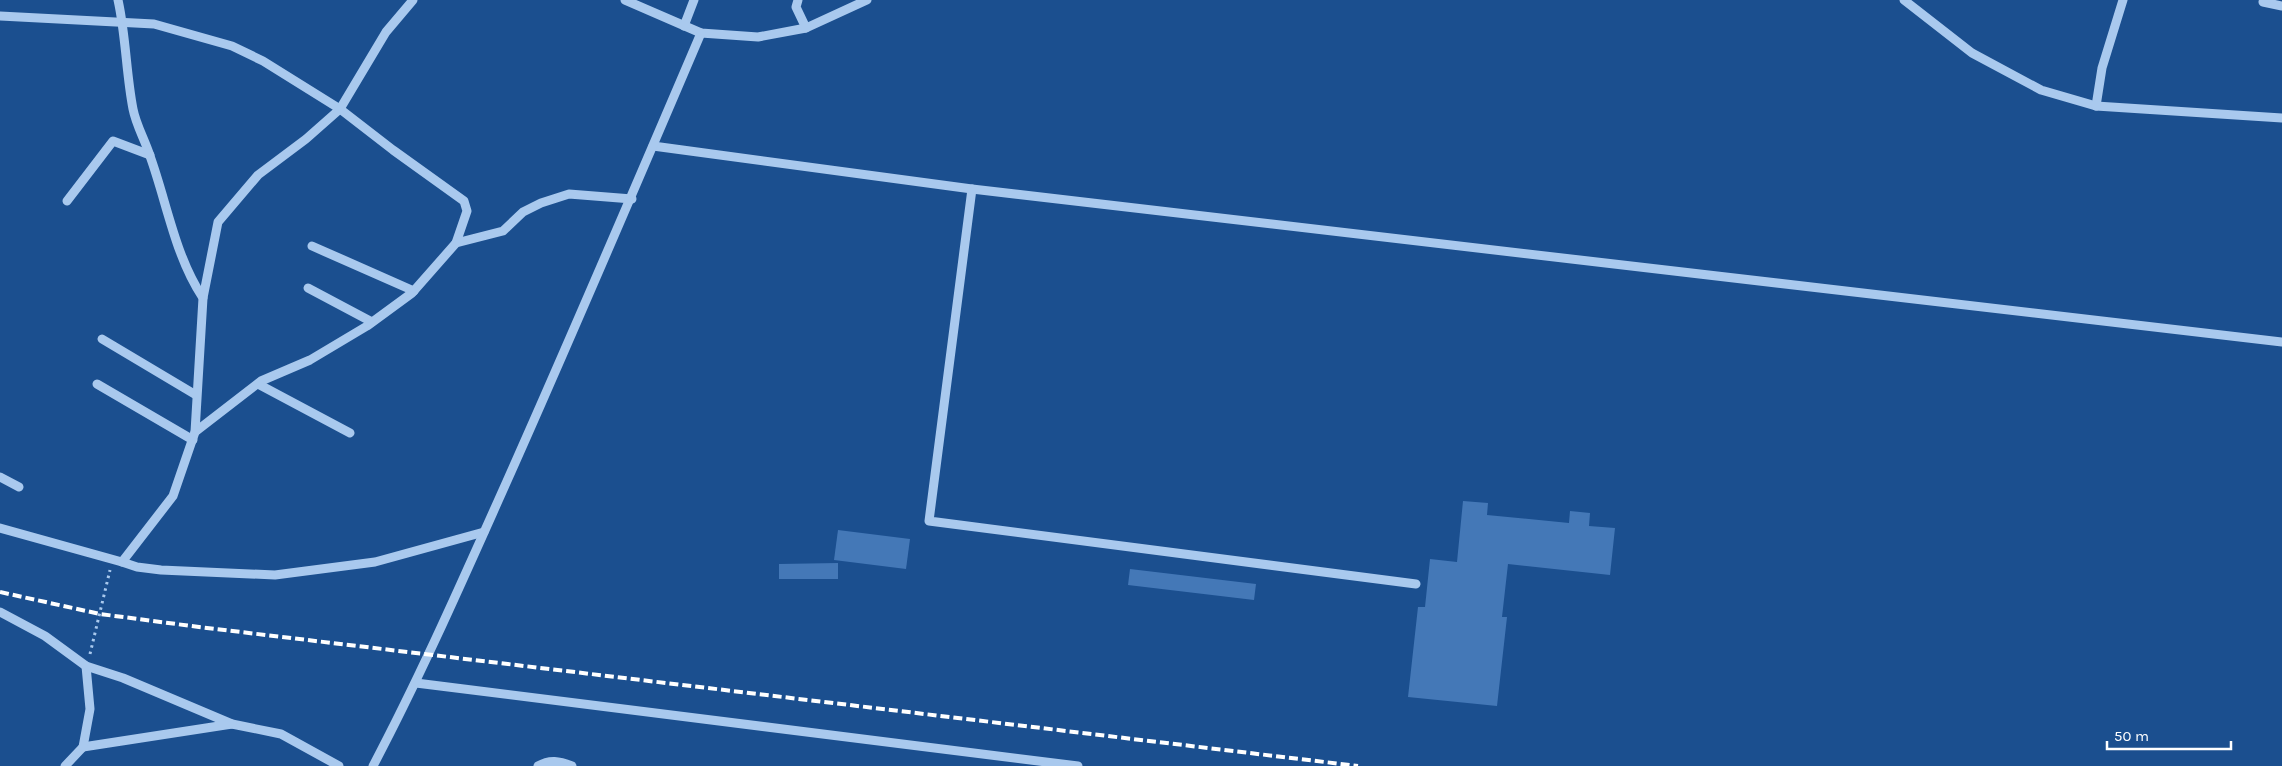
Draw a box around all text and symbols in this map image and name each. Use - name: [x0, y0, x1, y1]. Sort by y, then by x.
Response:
- scale bar: [2107, 718, 2231, 750]
- text: 50 m: [2114, 727, 2149, 745]

